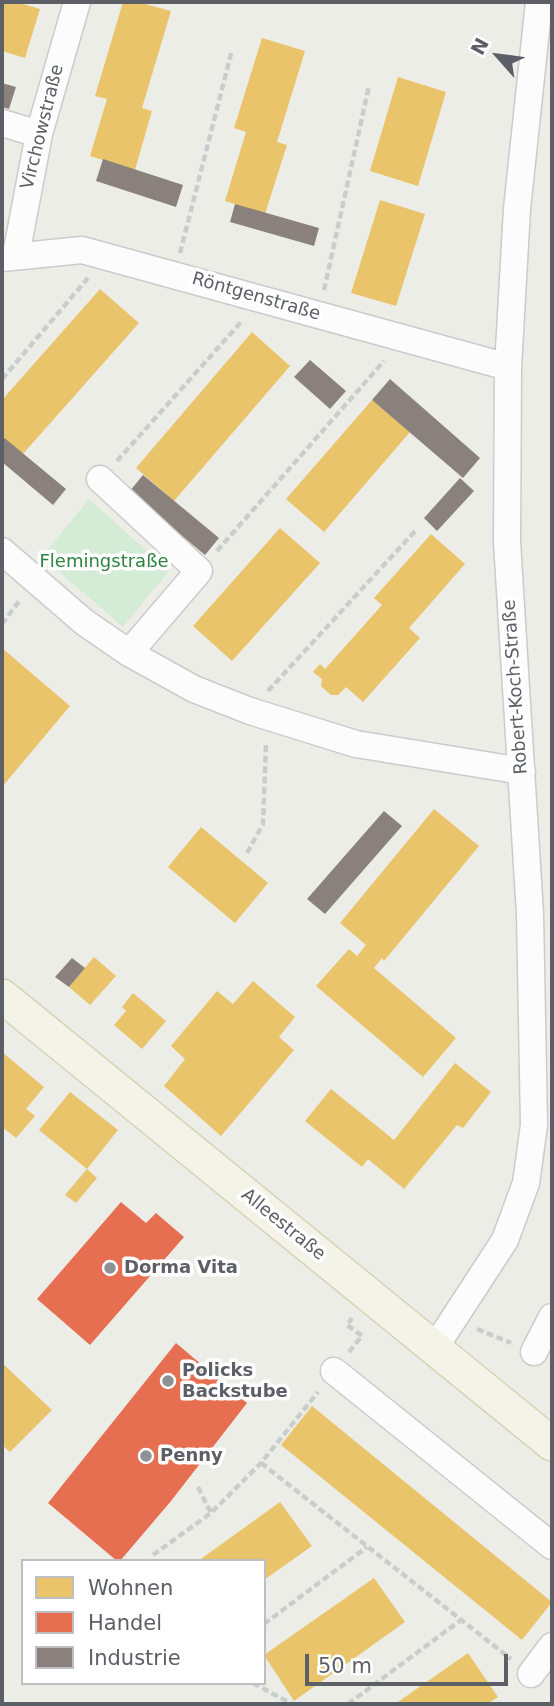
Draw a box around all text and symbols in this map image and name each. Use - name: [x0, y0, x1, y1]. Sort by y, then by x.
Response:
- north arrow: [463, 21, 533, 91]
- text: N: [466, 34, 493, 58]
- street label: Virchowstraße: [17, 62, 69, 192]
- street label: Röntgenstraße: [189, 268, 323, 326]
- park label: Flemingstraße: [39, 551, 169, 573]
- street label: Robert-Koch-Straße: [499, 599, 533, 775]
- street label: Alleestraße: [237, 1185, 329, 1265]
- place label: Dorma Vita: [124, 1257, 238, 1279]
- marker: Dorma Vita: [102, 1260, 118, 1276]
- place label: Policks Backstube: [182, 1360, 288, 1402]
- marker: Policks Backstube: [160, 1373, 176, 1389]
- place label: Penny: [160, 1445, 223, 1467]
- marker: Penny: [138, 1448, 154, 1464]
- legend: [21, 1559, 266, 1685]
- text: Wohnen: [88, 1576, 173, 1600]
- text: Handel: [88, 1611, 162, 1635]
- scale bar: [309, 1640, 512, 1684]
- text: Industrie: [88, 1646, 181, 1670]
- text: 50 m: [318, 1654, 372, 1678]

